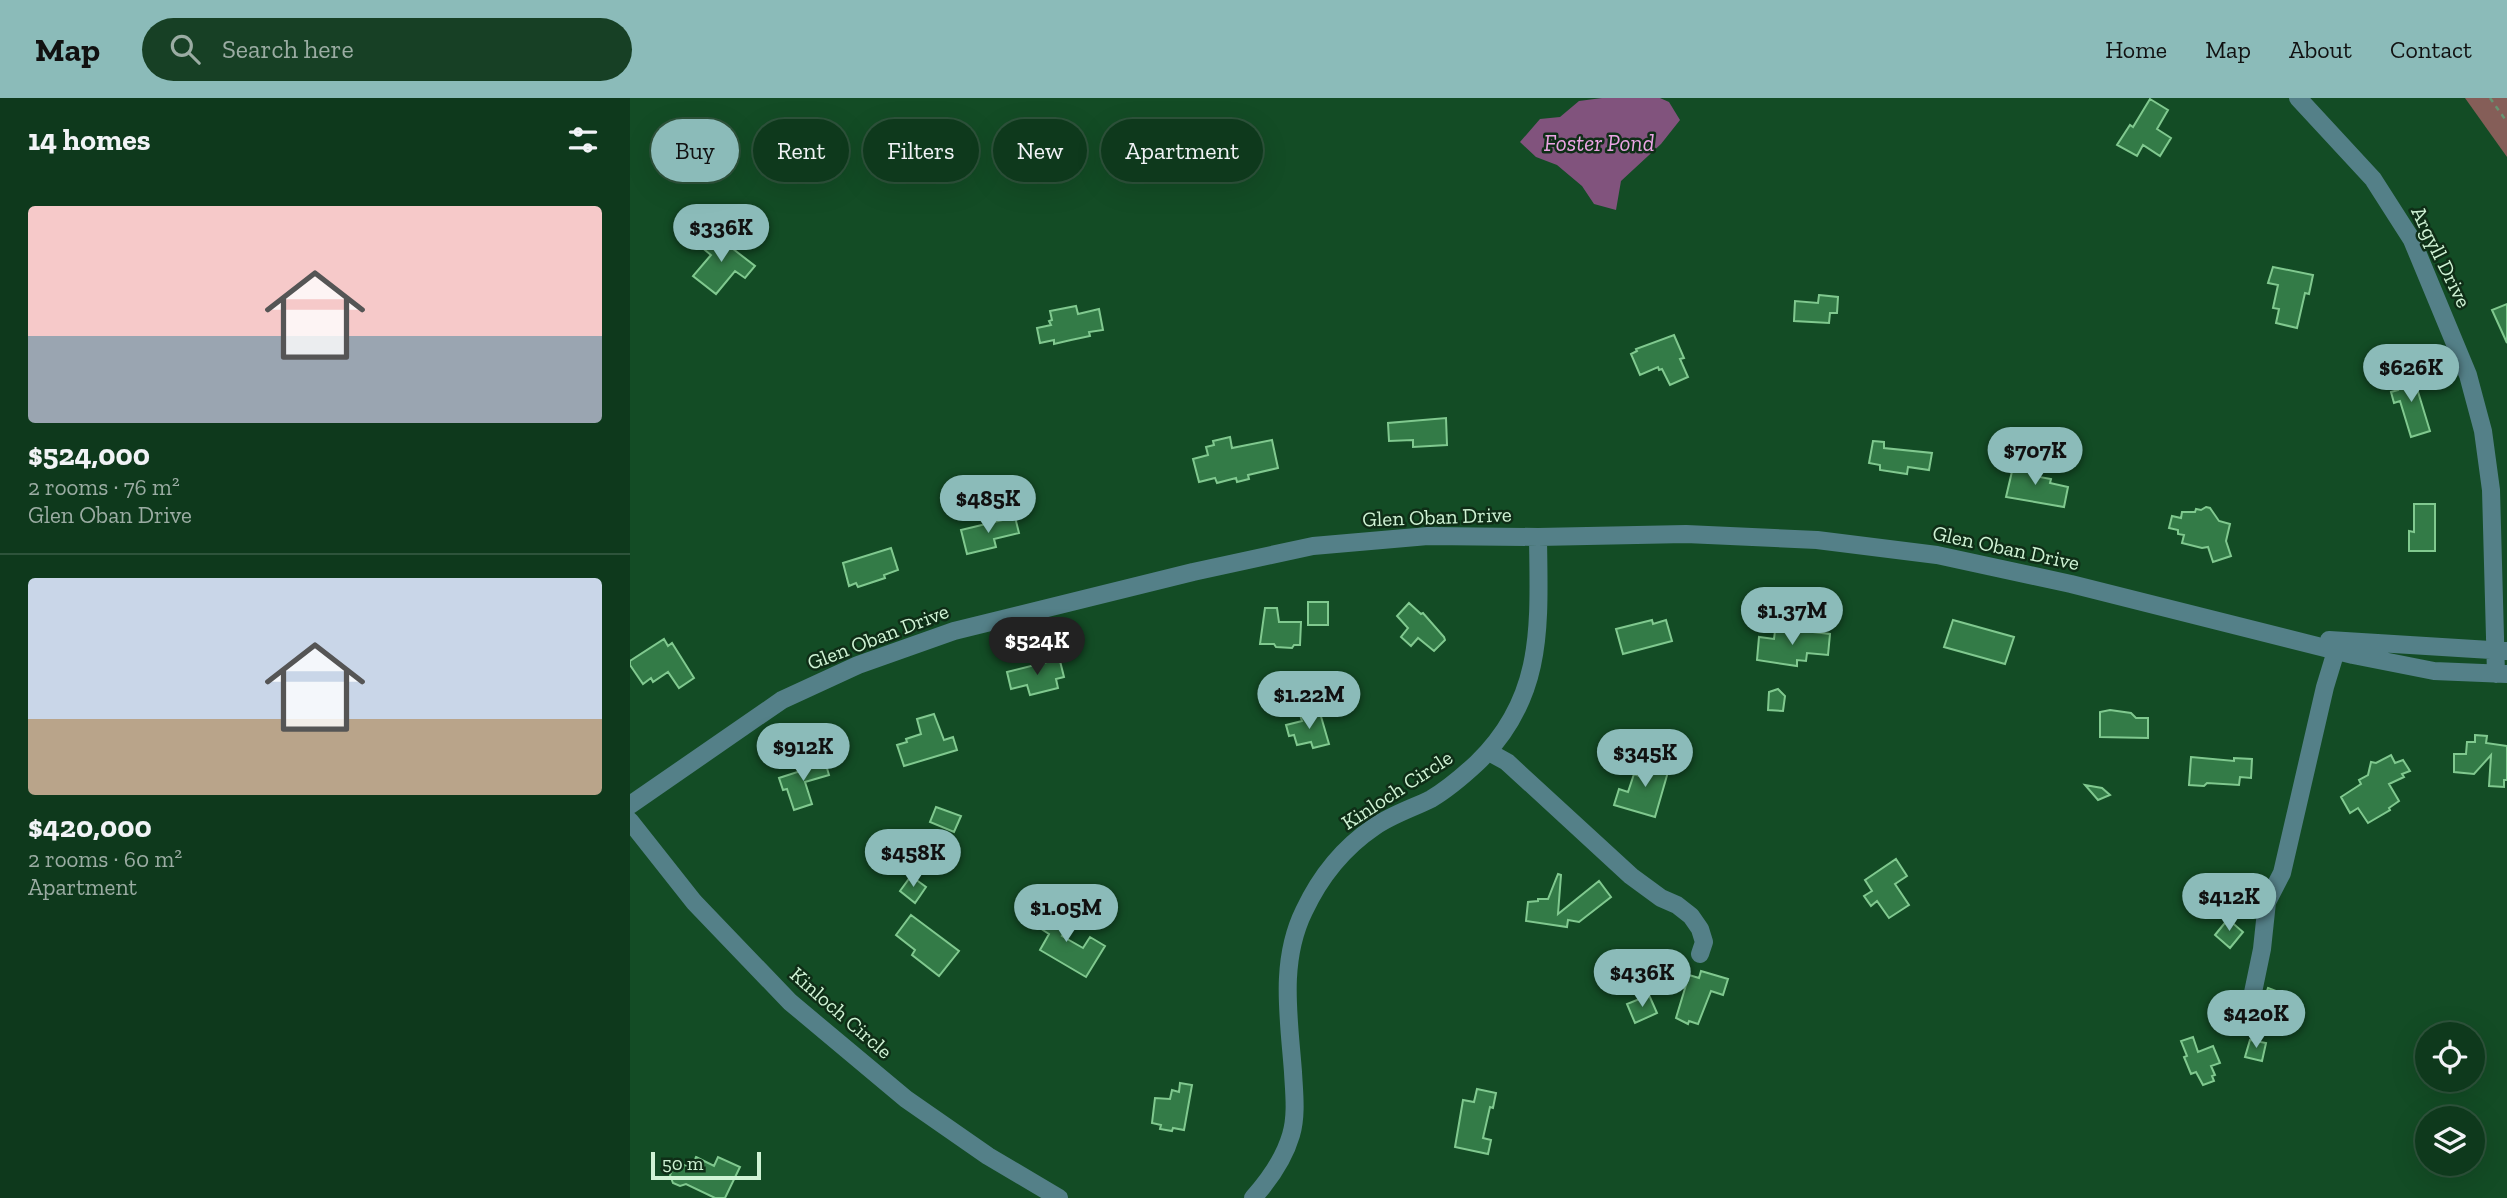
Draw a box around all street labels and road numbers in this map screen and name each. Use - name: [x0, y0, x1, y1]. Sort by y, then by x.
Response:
- street label: Argyll Drive: [2406, 202, 2477, 312]
- street label: Glen Oban Drive: [1362, 501, 1512, 532]
- street label: Glen Oban Drive: [1930, 520, 2082, 575]
- street label: Glen Oban Drive: [804, 598, 952, 675]
- street label: Kinloch Circle: [1337, 744, 1457, 835]
- street label: Kinloch Circle: [785, 961, 898, 1064]

